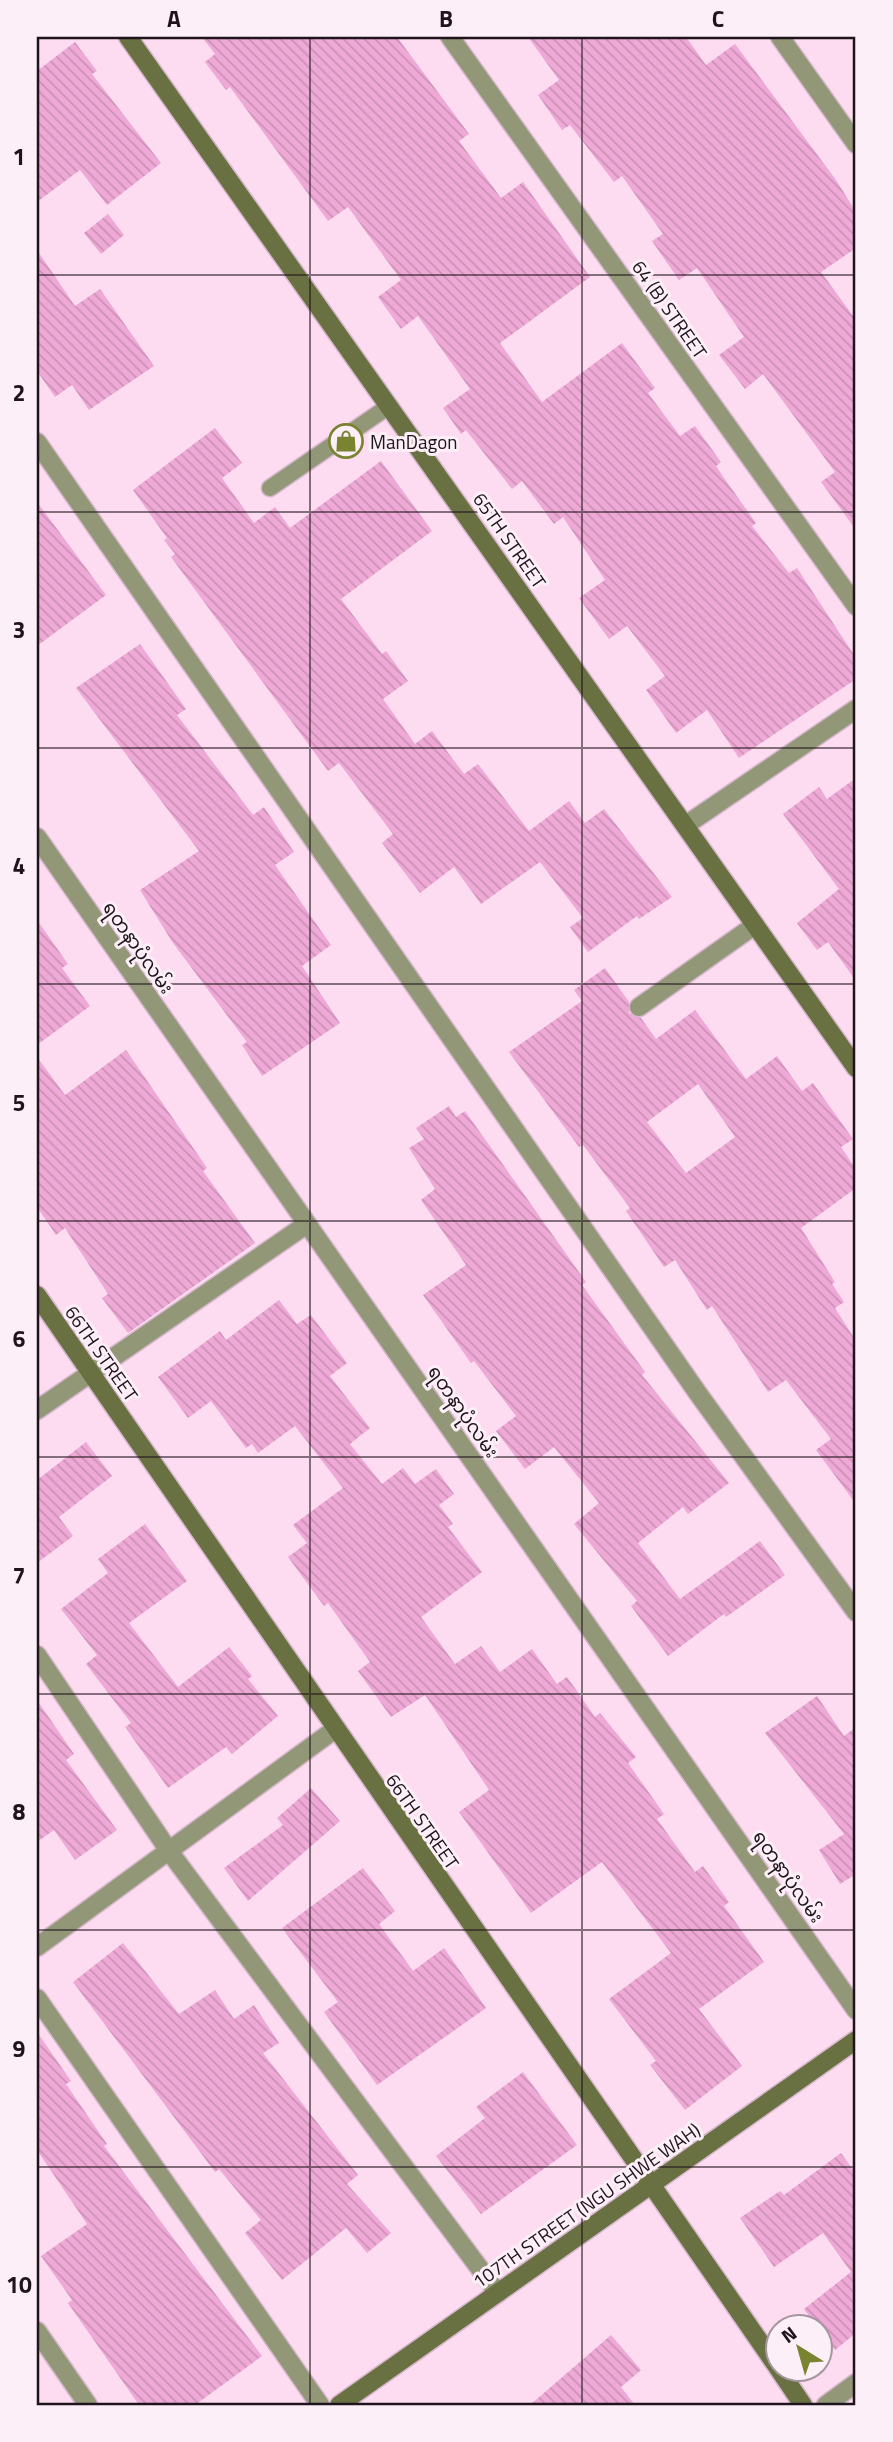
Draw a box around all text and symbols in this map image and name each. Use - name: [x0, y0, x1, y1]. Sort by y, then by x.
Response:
- text: A: [167, 1, 181, 36]
- text: B: [439, 1, 453, 36]
- text: C: [712, 1, 724, 36]
- text: 1: [13, 139, 25, 174]
- street label: 64 (B) STREET: [625, 254, 715, 364]
- text: 2: [13, 375, 25, 410]
- shop icon: ManDagon: [327, 422, 365, 460]
- place label: ManDagon: [370, 427, 457, 456]
- street label: 65TH STREET: [466, 486, 554, 594]
- text: 3: [13, 612, 25, 647]
- text: 4: [13, 848, 25, 883]
- street label: ရတနာပုံလမ်း: [94, 895, 182, 1001]
- text: 5: [13, 1085, 25, 1120]
- street label: 66TH STREET: [58, 1299, 146, 1407]
- text: 6: [13, 1321, 26, 1356]
- street label: ရတနာပုံလမ်း: [419, 1359, 507, 1465]
- text: 7: [13, 1558, 25, 1593]
- street label: 66TH STREET: [379, 1767, 467, 1875]
- text: 8: [13, 1794, 26, 1829]
- street label: ရတနာပုံလမ်း: [744, 1824, 832, 1930]
- text: 9: [13, 2031, 26, 2066]
- street label: 107TH STREET (NGU SHWE WAH): [466, 2115, 706, 2295]
- text: 10: [6, 2267, 32, 2302]
- north arrow: [764, 2312, 834, 2382]
- text: N: [774, 2318, 802, 2350]

